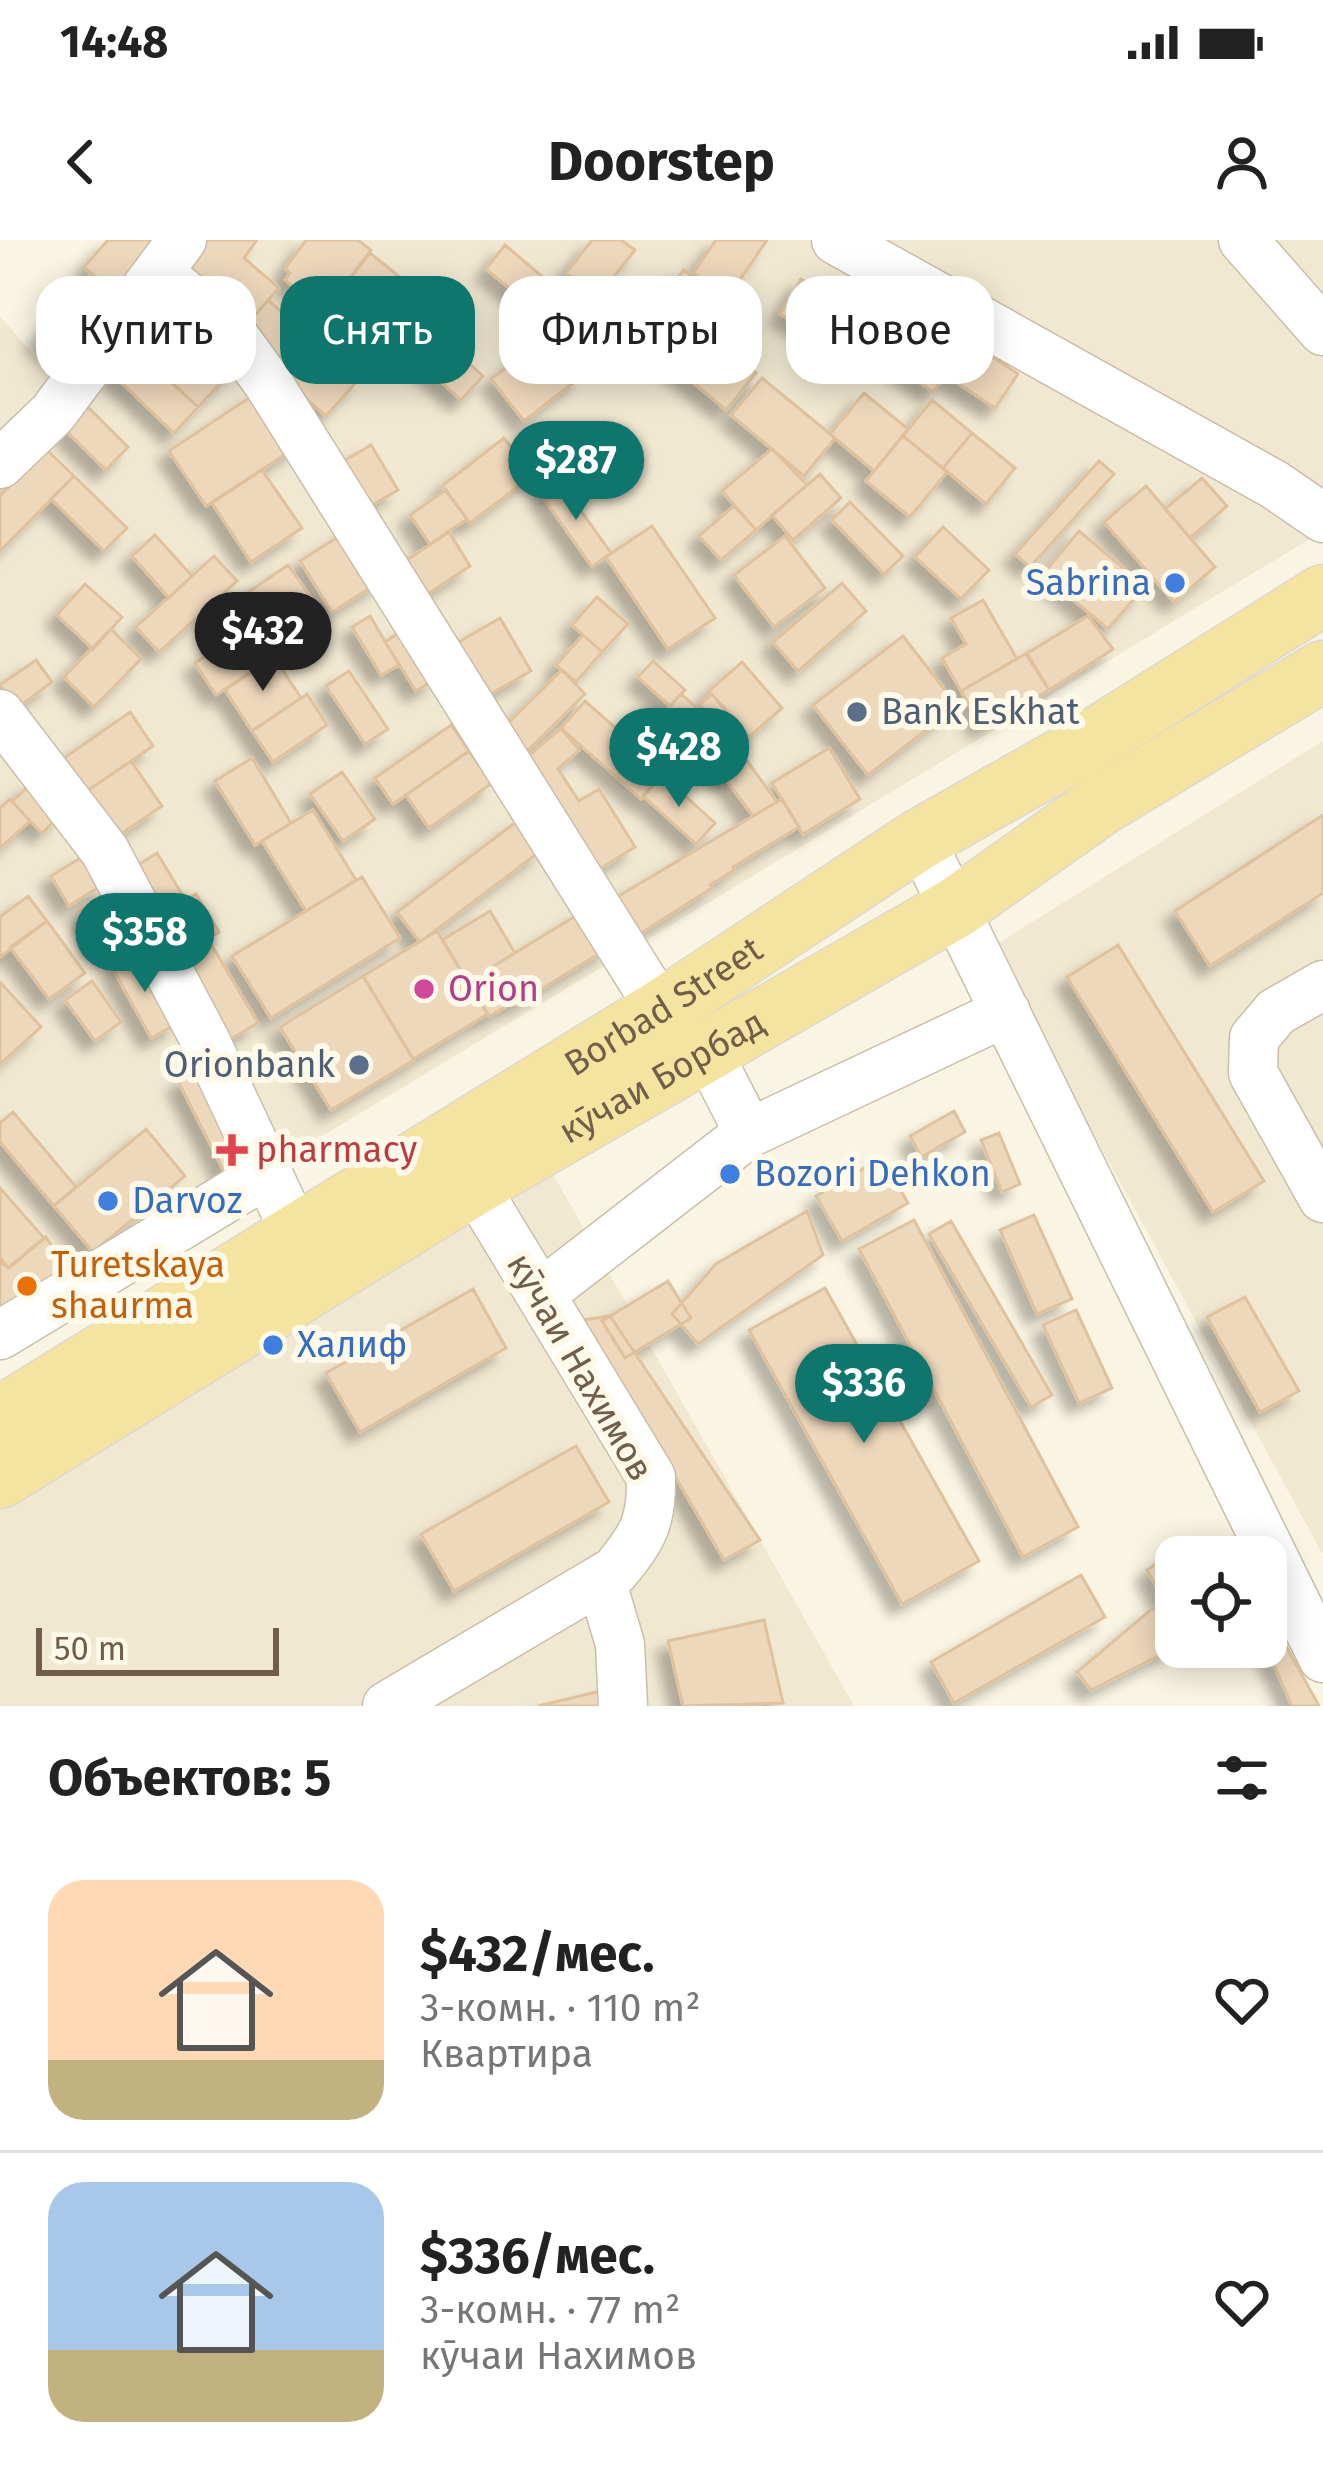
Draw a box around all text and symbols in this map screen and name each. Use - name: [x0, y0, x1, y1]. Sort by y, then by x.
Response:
- text: 14:48: [60, 15, 168, 69]
- icon: back: [48, 129, 114, 195]
- icon: person: [1209, 129, 1275, 195]
- text: Doorstep: [548, 130, 775, 194]
- chip: Купить: [36, 276, 256, 384]
- chip: Снять: [280, 276, 475, 384]
- chip: Фильтры: [499, 276, 762, 384]
- chip: Новое: [786, 276, 994, 384]
- pin: $287: [505, 421, 647, 523]
- text: $287: [535, 437, 617, 483]
- place label: Sabrina: [1026, 561, 1151, 605]
- marker: Sabrina: [1162, 570, 1188, 596]
- pin: $432: [192, 592, 334, 694]
- text: $432: [222, 608, 304, 654]
- place label: Bank Eskhat: [881, 690, 1080, 734]
- marker: Bank Eskhat: [844, 699, 870, 725]
- pin: $428: [608, 708, 750, 810]
- text: $428: [636, 724, 722, 770]
- pin: $358: [74, 893, 216, 995]
- text: $358: [102, 909, 188, 955]
- street label: Borbad Street: [556, 927, 771, 1086]
- place label: Orion: [448, 967, 539, 1011]
- marker: Orion: [411, 976, 437, 1002]
- street label: кӯчаи Борбад: [551, 1000, 773, 1153]
- place label: Orionbank: [164, 1043, 336, 1087]
- marker: Orionbank: [346, 1052, 372, 1078]
- place label: pharmacy: [256, 1128, 418, 1172]
- marker: pharmacy: [219, 1137, 245, 1163]
- place label: Bozori Dehkon: [754, 1152, 991, 1196]
- marker: Bozori Dehkon: [717, 1161, 743, 1187]
- place label: Darvoz: [132, 1179, 242, 1223]
- marker: Darvoz: [95, 1188, 121, 1214]
- place label: Turetskaya shaurma: [51, 1243, 225, 1328]
- street label: кӯчаи Нахимов: [497, 1245, 663, 1489]
- marker: Turetskaya shaurma: [14, 1273, 40, 1299]
- place label: Халиф: [297, 1323, 407, 1367]
- marker: Халиф: [260, 1332, 286, 1358]
- pin: $336: [793, 1344, 935, 1446]
- text: $336: [822, 1360, 906, 1406]
- map controls: [1155, 1536, 1287, 1668]
- button: locate: [1155, 1536, 1287, 1668]
- scale bar: [36, 1622, 279, 1675]
- text: 50 m: [54, 1629, 126, 1669]
- icon: filters: [1209, 1745, 1275, 1811]
- text: Объектов: 5: [48, 1747, 331, 1809]
- text: $432/мес.: [420, 1923, 655, 1985]
- icon: home: [144, 1928, 288, 2072]
- icon: heart: [1209, 1967, 1275, 2033]
- text: 3-комн. · 110 m²: [420, 1985, 701, 2031]
- text: Квартира: [420, 2031, 593, 2077]
- text: $336/мес.: [420, 2225, 655, 2287]
- icon: home: [144, 2230, 288, 2374]
- icon: heart: [1209, 2269, 1275, 2335]
- text: 3-комн. · 77 m²: [420, 2287, 680, 2333]
- text: кӯчаи Нахимов: [420, 2333, 697, 2379]

